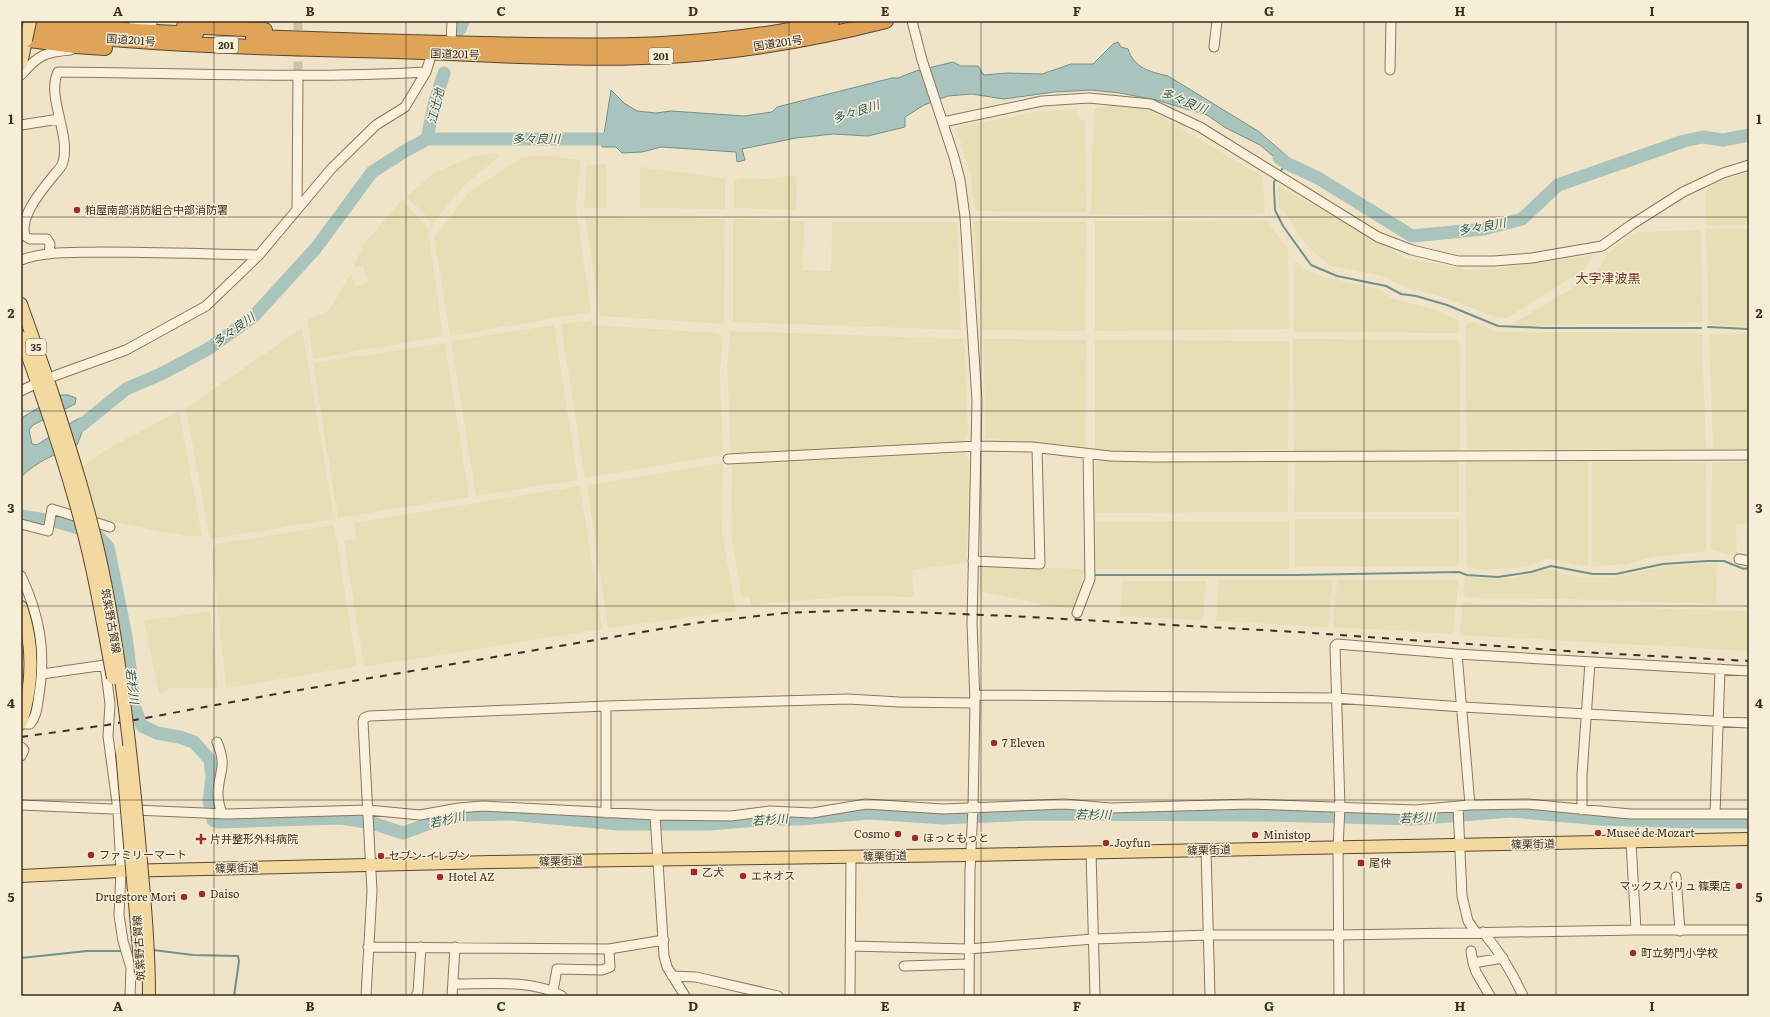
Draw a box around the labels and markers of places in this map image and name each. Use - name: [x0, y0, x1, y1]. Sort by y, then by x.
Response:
- place label: 粕屋南部消防組合中部消防署: [85, 201, 228, 217]
- marker: 粕屋南部消防組合中部消防署: [72, 205, 82, 215]
- place label: 7 Eleven: [1002, 734, 1045, 750]
- marker: 7 Eleven: [989, 738, 999, 748]
- place label: Museé de Mozart: [1606, 824, 1695, 840]
- place label: Cosmo: [854, 825, 890, 841]
- place label: Ministop: [1263, 826, 1311, 842]
- marker: Museé de Mozart: [1593, 828, 1603, 838]
- marker: Cosmo: [893, 829, 903, 839]
- place label: ほっともっと: [923, 829, 989, 845]
- place label: 片井整形外科病院: [210, 830, 298, 846]
- marker: Ministop: [1250, 830, 1260, 840]
- marker: 片井整形外科病院: [195, 833, 207, 845]
- marker: ほっともっと: [910, 833, 920, 843]
- place label: Joyfun: [1114, 834, 1151, 850]
- marker: Joyfun: [1101, 838, 1111, 848]
- place label: ファミリーマート: [99, 846, 187, 862]
- place label: セブン-イレブン: [389, 847, 470, 863]
- marker: ファミリーマート: [86, 850, 96, 860]
- marker: セブン-イレブン: [376, 851, 386, 861]
- place label: 尾仲: [1369, 854, 1391, 870]
- marker: 尾仲: [1356, 858, 1366, 868]
- place label: 乙犬: [702, 863, 724, 879]
- marker: 乙犬: [689, 867, 699, 877]
- place label: エネオス: [751, 867, 795, 883]
- place label: Hotel AZ: [448, 868, 495, 884]
- marker: エネオス: [738, 871, 748, 881]
- marker: Hotel AZ: [435, 872, 445, 882]
- place label: マックスバリュ 篠栗店: [1619, 877, 1731, 893]
- marker: マックスバリュ 篠栗店: [1734, 881, 1744, 891]
- place label: Daiso: [210, 885, 239, 901]
- place label: Drugstore Mori: [95, 888, 176, 904]
- marker: Daiso: [197, 889, 207, 899]
- marker: Drugstore Mori: [179, 892, 189, 902]
- place label: 町立勢門小学校: [1641, 944, 1718, 960]
- marker: 町立勢門小学校: [1628, 948, 1638, 958]

